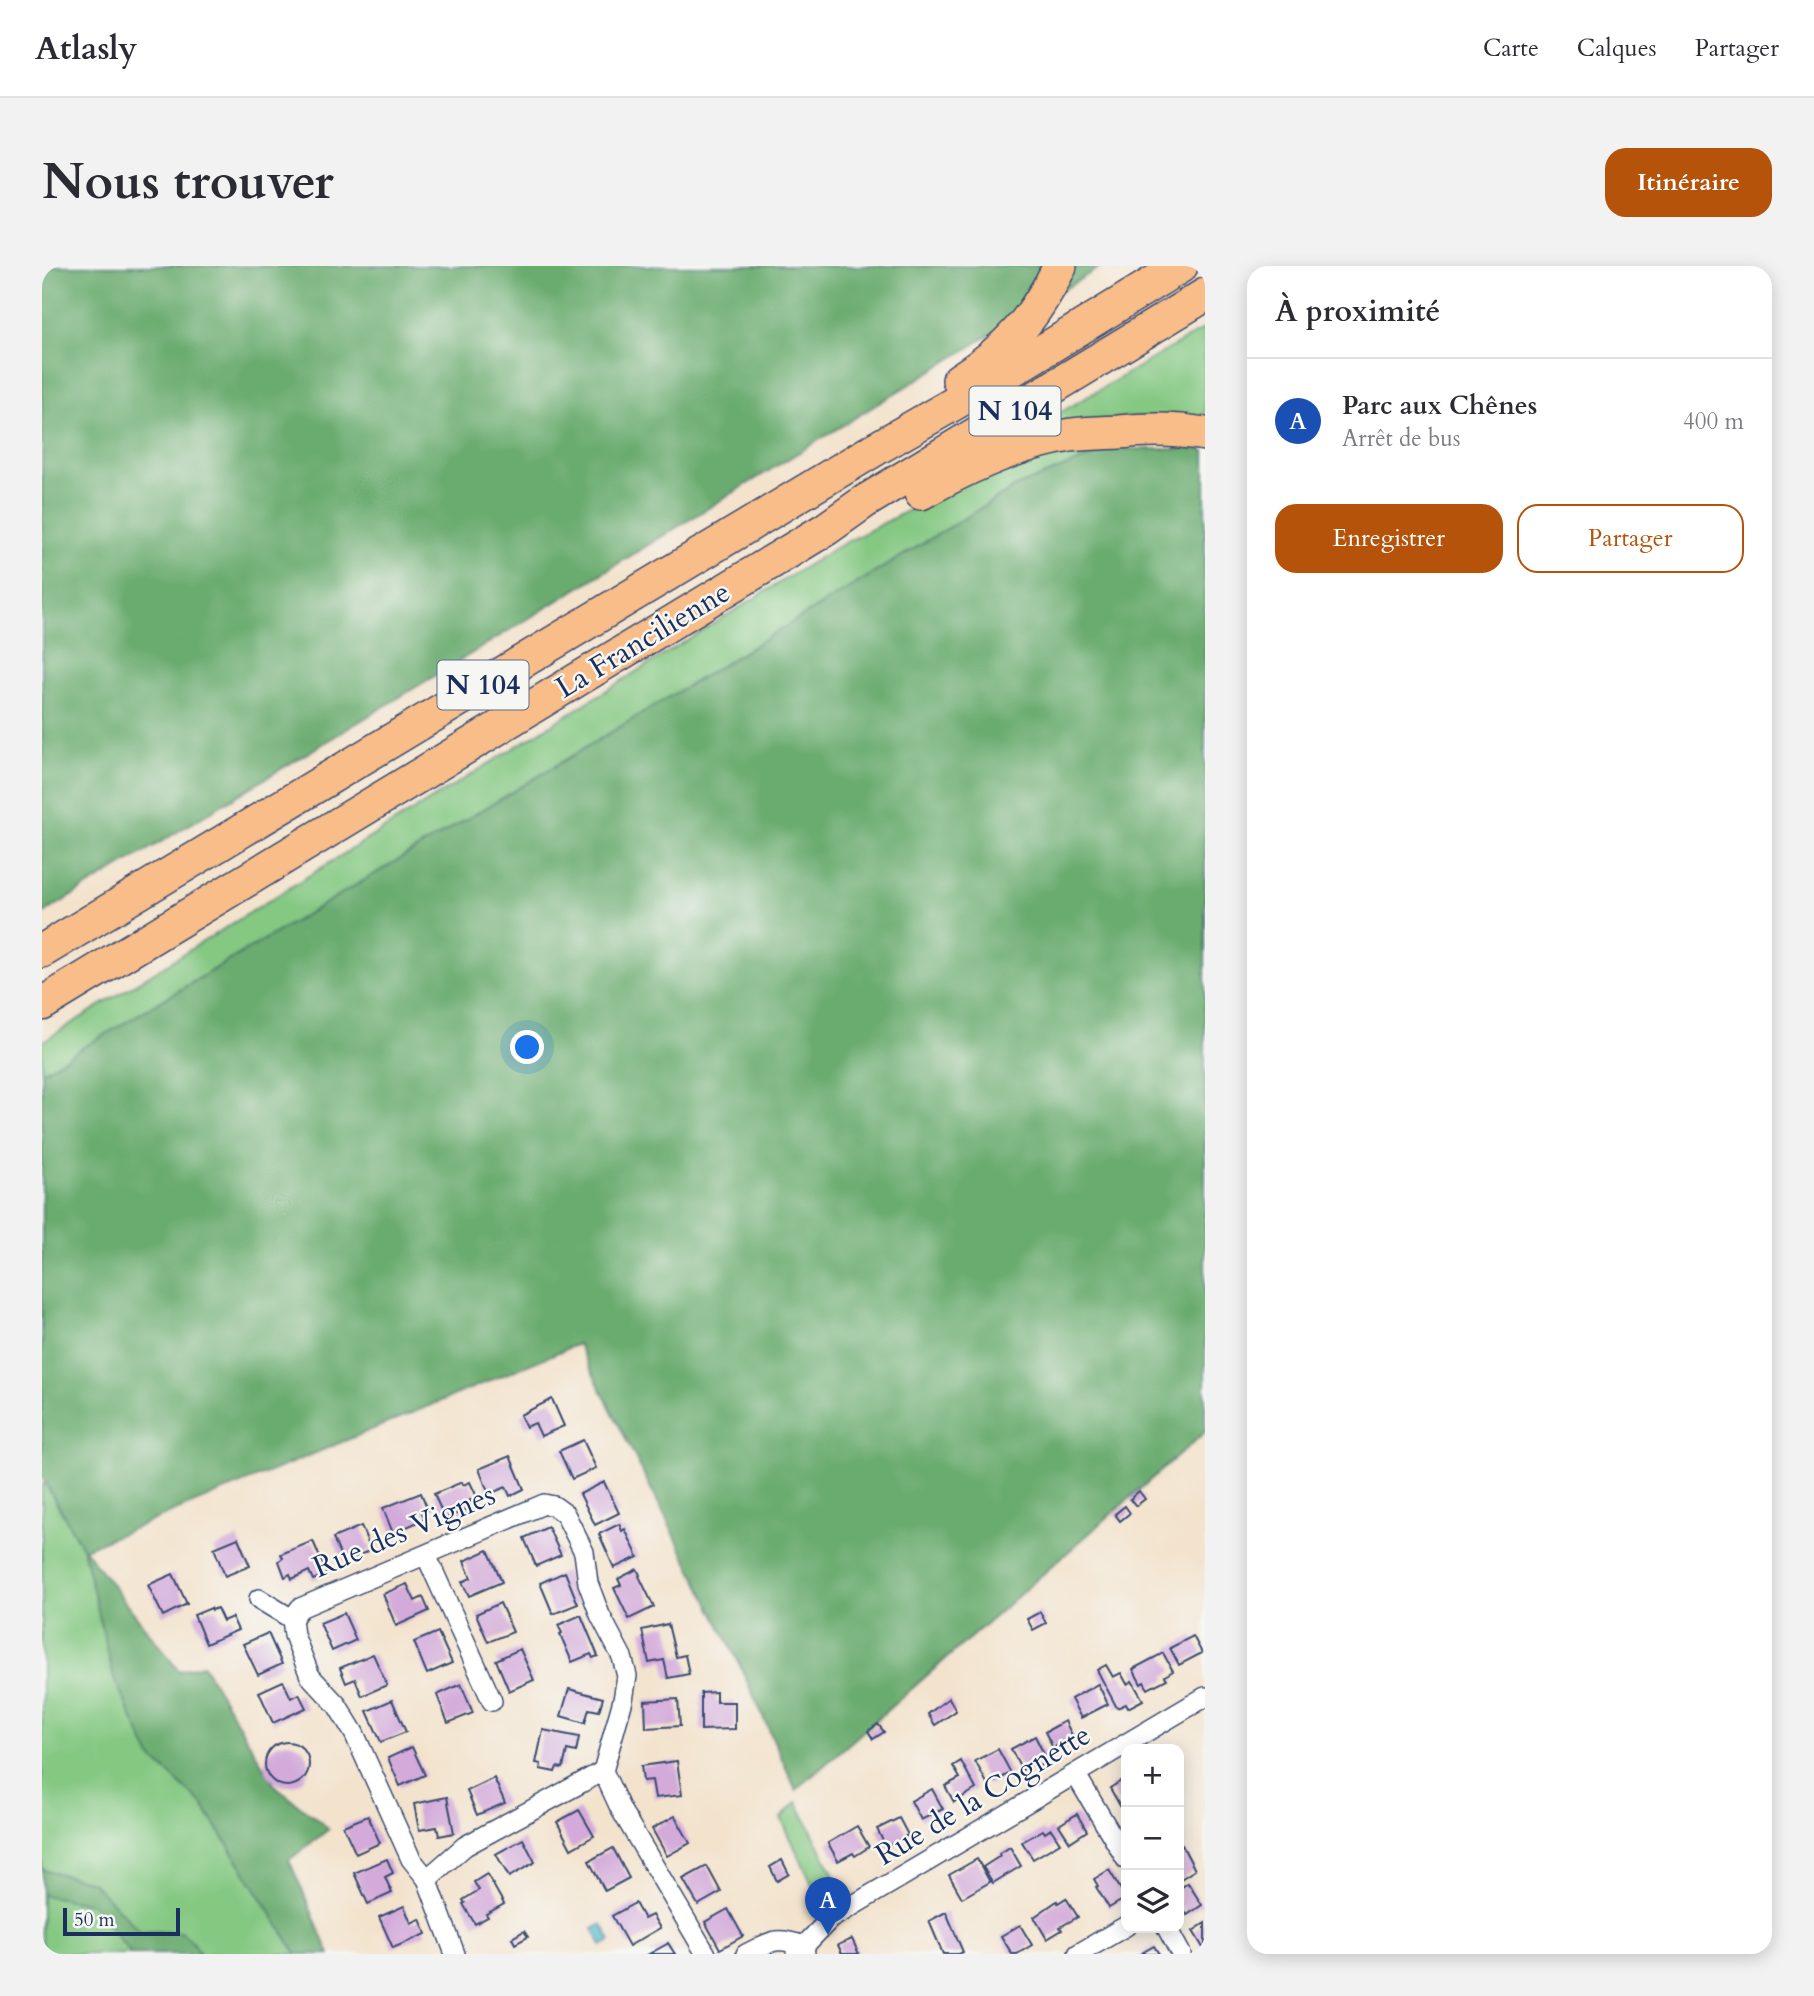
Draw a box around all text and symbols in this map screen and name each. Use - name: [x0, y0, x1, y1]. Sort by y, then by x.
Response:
- text: Atlasly: [35, 26, 137, 71]
- text: Carte: [1483, 32, 1539, 65]
- text: Calques: [1577, 32, 1657, 65]
- text: Partager: [1695, 32, 1779, 65]
- button: Itinéraire: [1605, 148, 1772, 217]
- text: Nous trouver: [42, 149, 334, 216]
- text: À proximité: [1275, 291, 1440, 332]
- road number: N 104: [970, 386, 1060, 436]
- text: Parc aux Chênes: [1342, 388, 1537, 423]
- text: A: [1289, 406, 1307, 437]
- text: 400 m: [1683, 406, 1744, 437]
- text: Arrêt de bus: [1342, 423, 1461, 454]
- button: Enregistrer: [1275, 504, 1503, 573]
- button: Partager: [1517, 504, 1744, 573]
- street label: La Francilienne: [548, 572, 738, 708]
- road number: N 104: [438, 660, 528, 710]
- your location: [510, 1030, 544, 1064]
- street label: Rue des Vignes: [306, 1474, 502, 1588]
- street label: Rue de la Cognette: [868, 1714, 1098, 1876]
- map controls: [1121, 1744, 1184, 1933]
- button: +: [1121, 1744, 1184, 1807]
- button: −: [1121, 1807, 1184, 1870]
- button: layers: [1121, 1870, 1184, 1933]
- pin: A: [805, 1877, 851, 1935]
- scale bar: [63, 1905, 180, 1937]
- text: 50 m: [74, 1907, 115, 1933]

